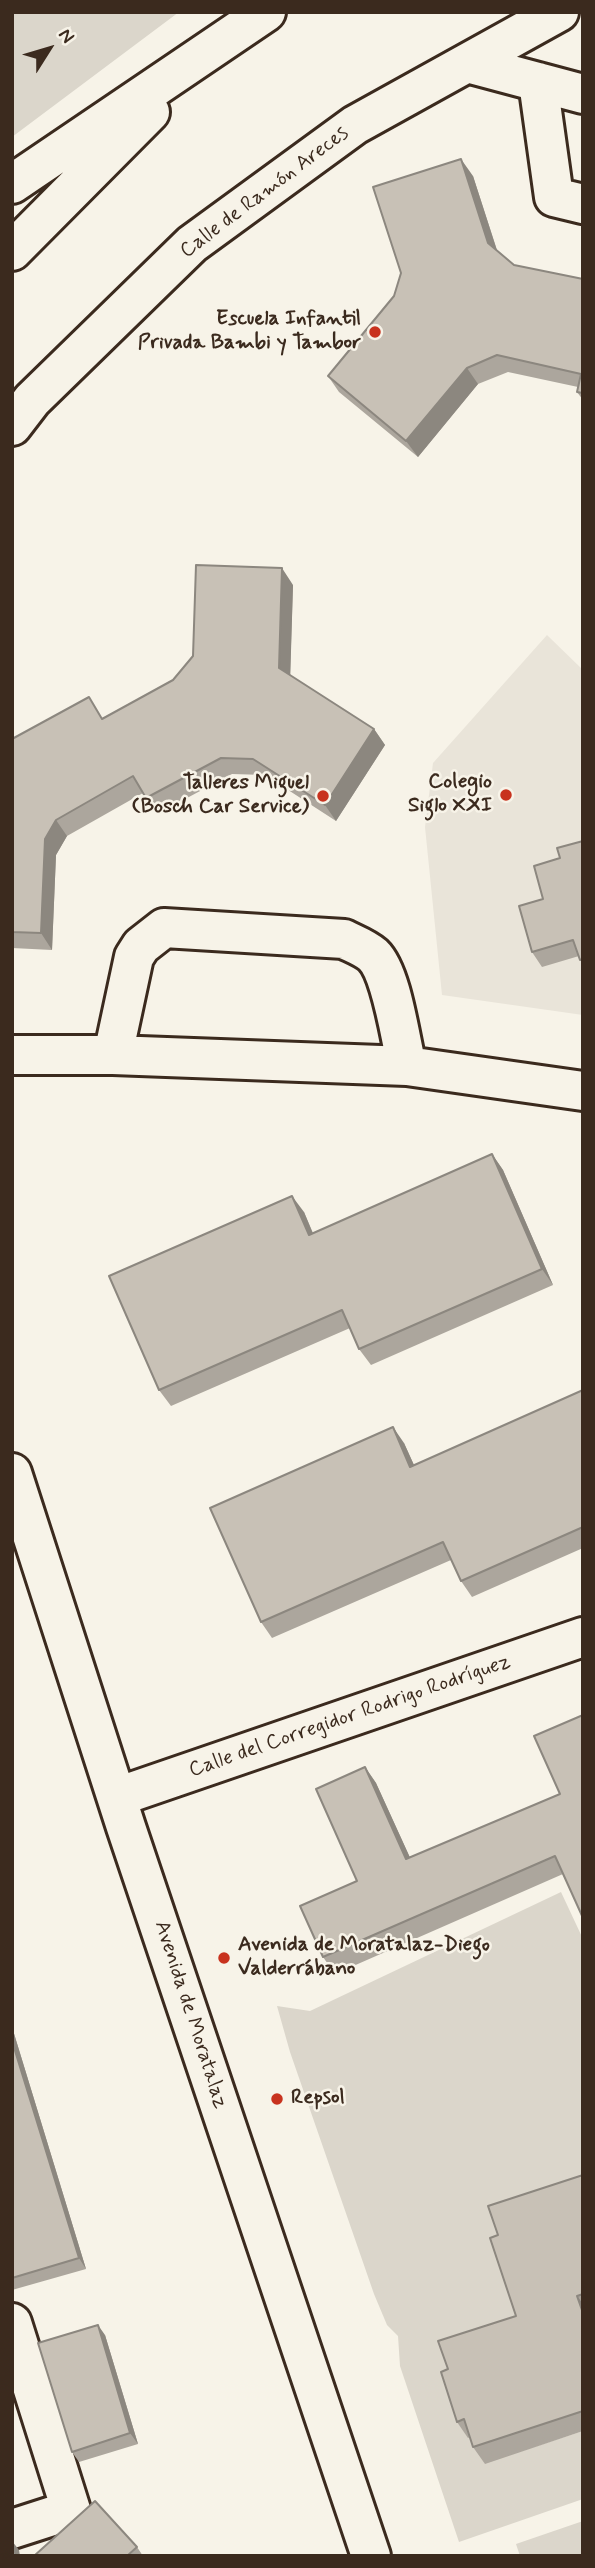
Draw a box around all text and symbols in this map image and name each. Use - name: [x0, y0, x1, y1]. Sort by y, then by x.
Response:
- north arrow: [14, 14, 84, 84]
- text: N: [52, 23, 80, 49]
- street label: Calle de Ramón Areces: [176, 121, 354, 265]
- place label: Escuela Infantil Privada Bambi y Tambor: [138, 307, 361, 357]
- marker: Escuela Infantil Privada Bambi y Tambor: [367, 324, 383, 340]
- place label: Colegio Siglo XXI: [408, 770, 492, 820]
- place label: Talleres Miguel (Bosch Car Service): [132, 771, 309, 821]
- marker: Colegio Siglo XXI: [498, 787, 514, 803]
- marker: Talleres Miguel (Bosch Car Service): [315, 788, 331, 804]
- street label: Calle del Corregidor Rodrigo Rodríguez: [186, 1650, 514, 1784]
- street label: Avenida de Moratalaz: [148, 1918, 232, 2112]
- place label: Avenida de Moratalaz-Diego Valderrábano: [238, 1933, 490, 1983]
- marker: Avenida de Moratalaz-Diego Valderrábano: [216, 1950, 232, 1966]
- place label: Repsol: [291, 2086, 345, 2112]
- marker: Repsol: [269, 2091, 285, 2107]

